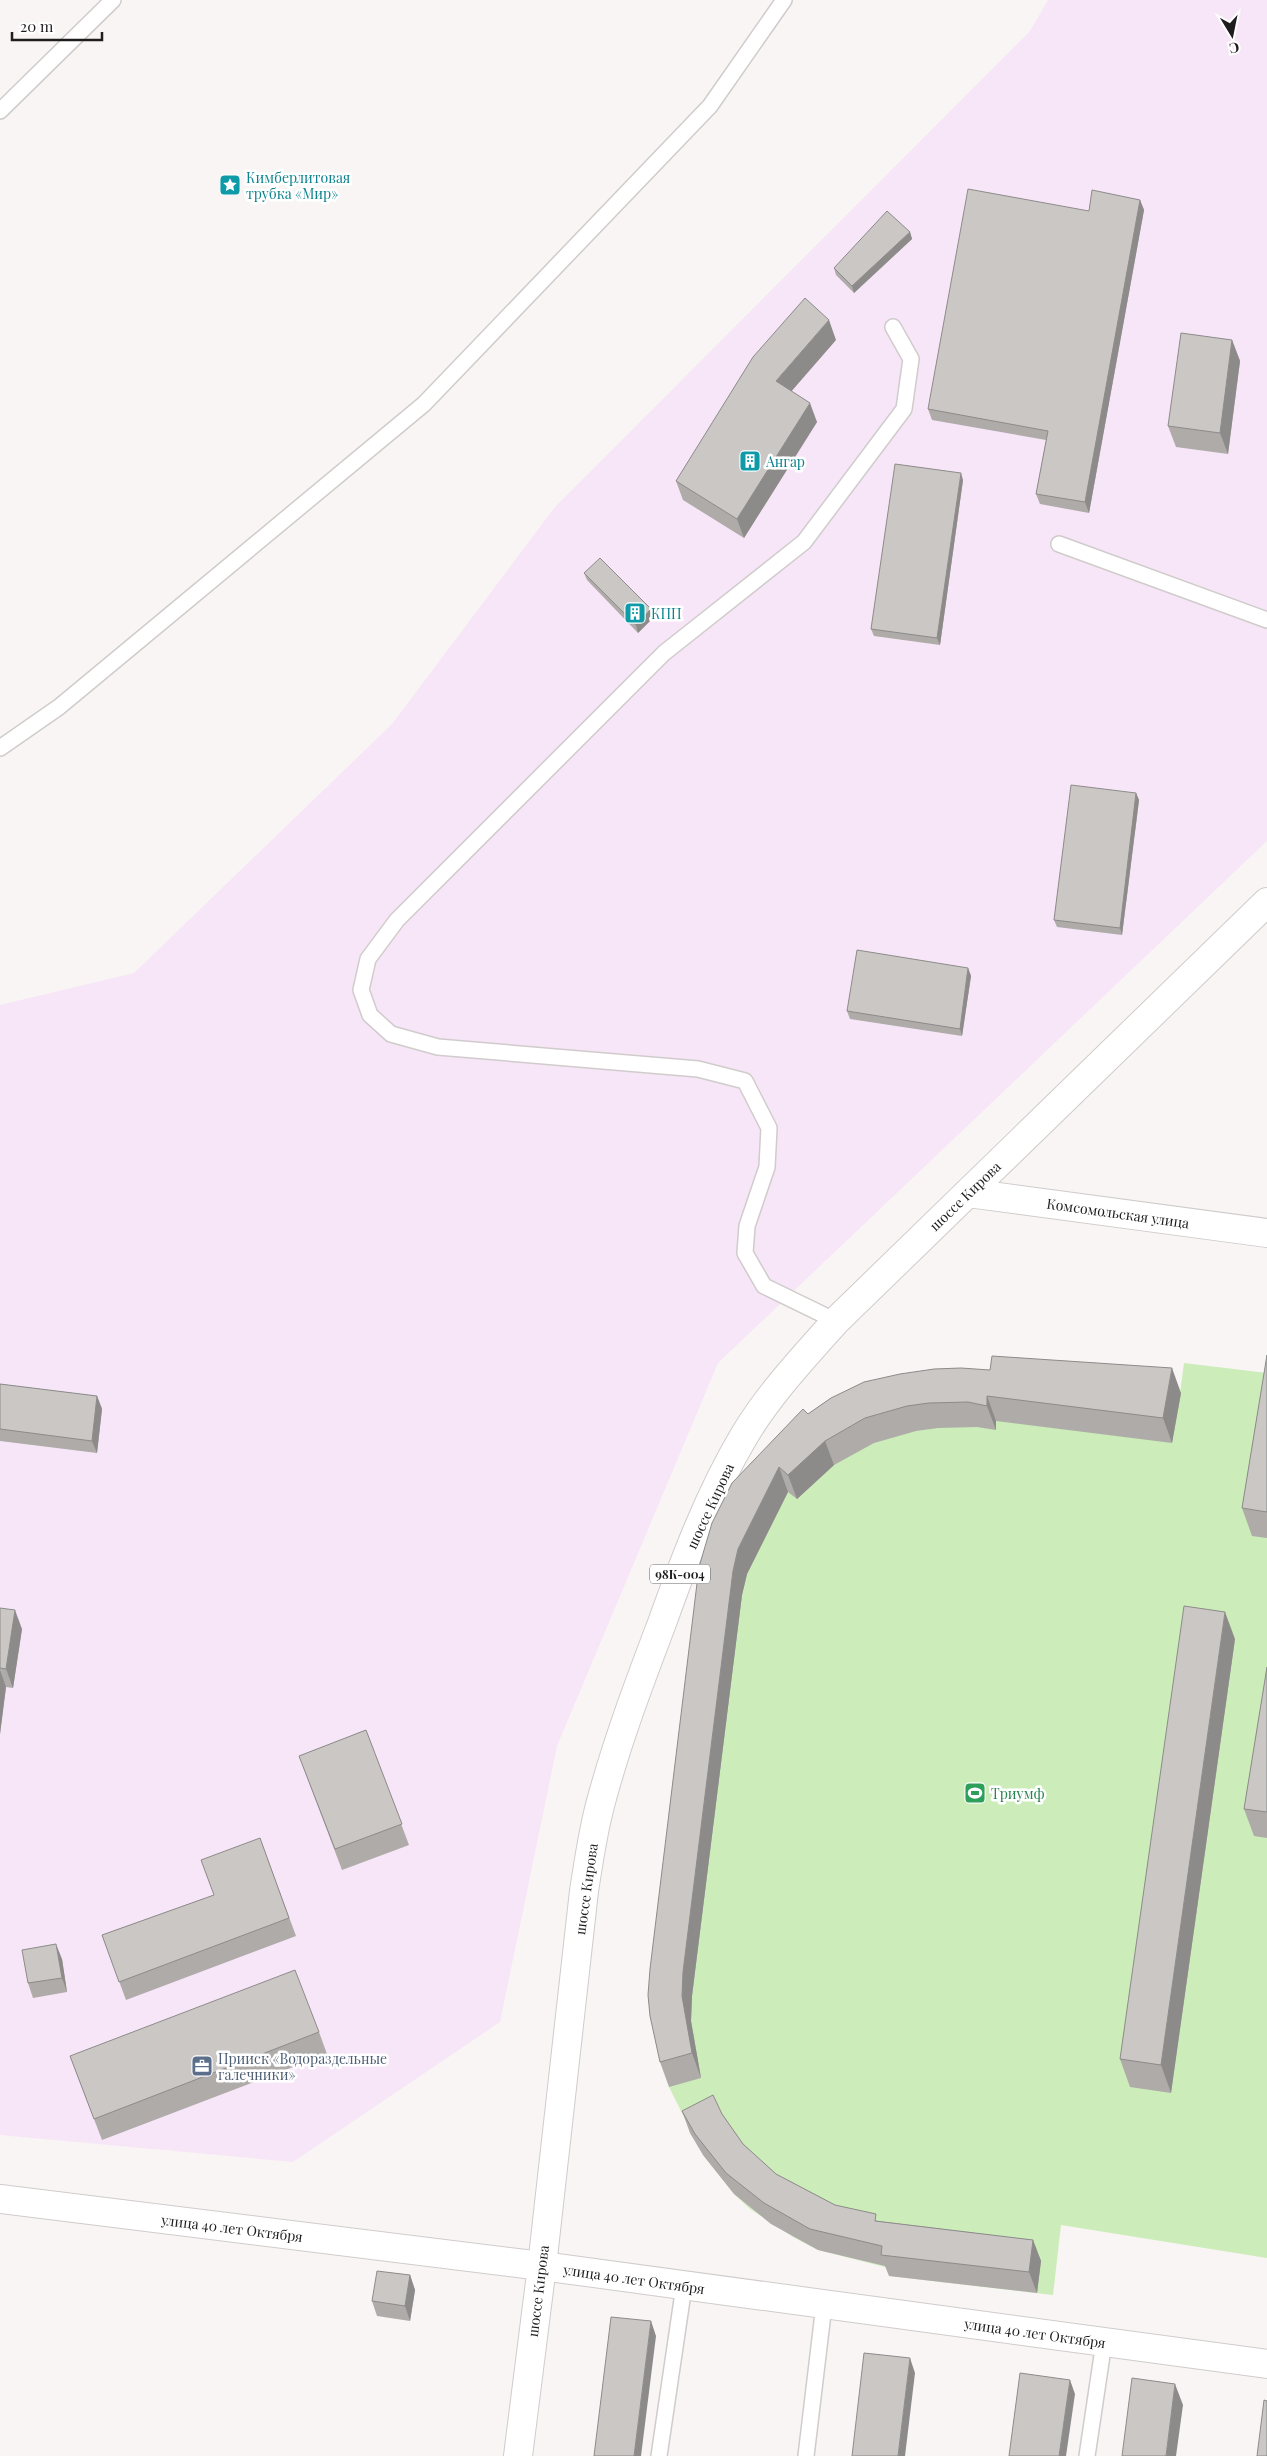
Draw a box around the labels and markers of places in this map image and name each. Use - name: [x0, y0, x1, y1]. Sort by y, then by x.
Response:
- place label: Кимберлитовая трубка «Мир»: [246, 168, 351, 203]
- place icon: Кимберлитовая трубка «Мир»: [218, 173, 242, 197]
- building icon: Ангар: [738, 449, 762, 473]
- place label: Ангар: [765, 452, 805, 471]
- building icon: КПП: [623, 601, 647, 625]
- place label: КПП: [651, 604, 682, 623]
- sports icon: Триумф: [963, 1781, 987, 1805]
- place label: Триумф: [991, 1784, 1045, 1803]
- place label: Прииск «Водораздельные галечники»: [218, 2049, 387, 2084]
- office icon: Прииск «Водораздельные галечники»: [190, 2054, 214, 2078]

